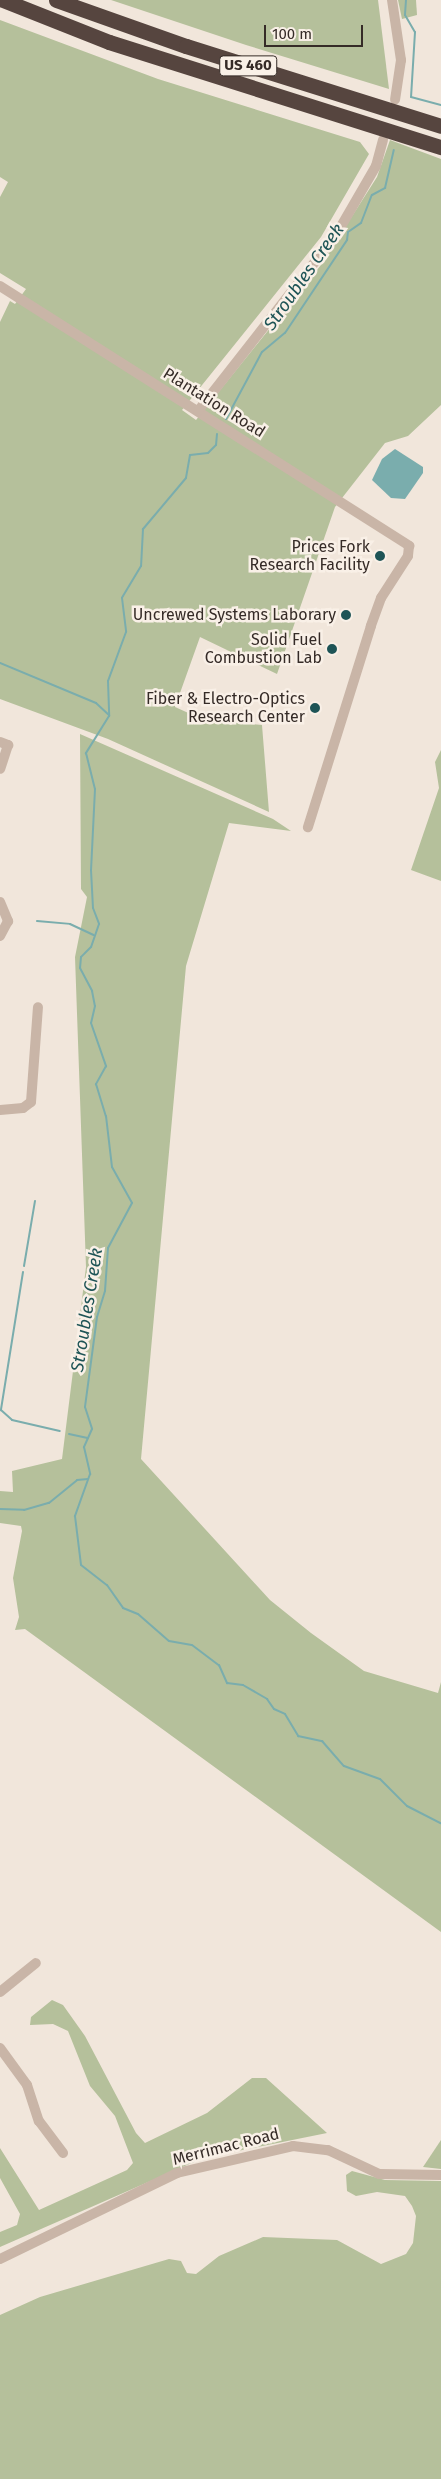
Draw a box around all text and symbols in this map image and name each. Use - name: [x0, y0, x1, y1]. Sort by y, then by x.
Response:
- scale bar: [266, 15, 365, 47]
- text: 100 m: [272, 25, 312, 43]
- road number: US 460: [218, 54, 278, 78]
- water label: Stroubles Creek: [259, 219, 349, 335]
- street label: Plantation Road: [160, 364, 268, 442]
- place label: Prices Fork Research Facility: [250, 537, 370, 575]
- marker: Prices Fork Research Facility: [374, 550, 386, 562]
- place label: Uncrewed Systems Laborary: [133, 605, 336, 625]
- marker: Uncrewed Systems Laborary: [340, 609, 352, 621]
- place label: Solid Fuel Combustion Lab: [205, 630, 322, 668]
- marker: Solid Fuel Combustion Lab: [326, 643, 338, 655]
- place label: Fiber & Electro-Optics Research Center: [146, 689, 305, 727]
- marker: Fiber & Electro-Optics Research Center: [309, 702, 321, 714]
- water label: Stroubles Creek: [67, 1246, 107, 1374]
- street label: Merrimac Road: [171, 2124, 281, 2170]

